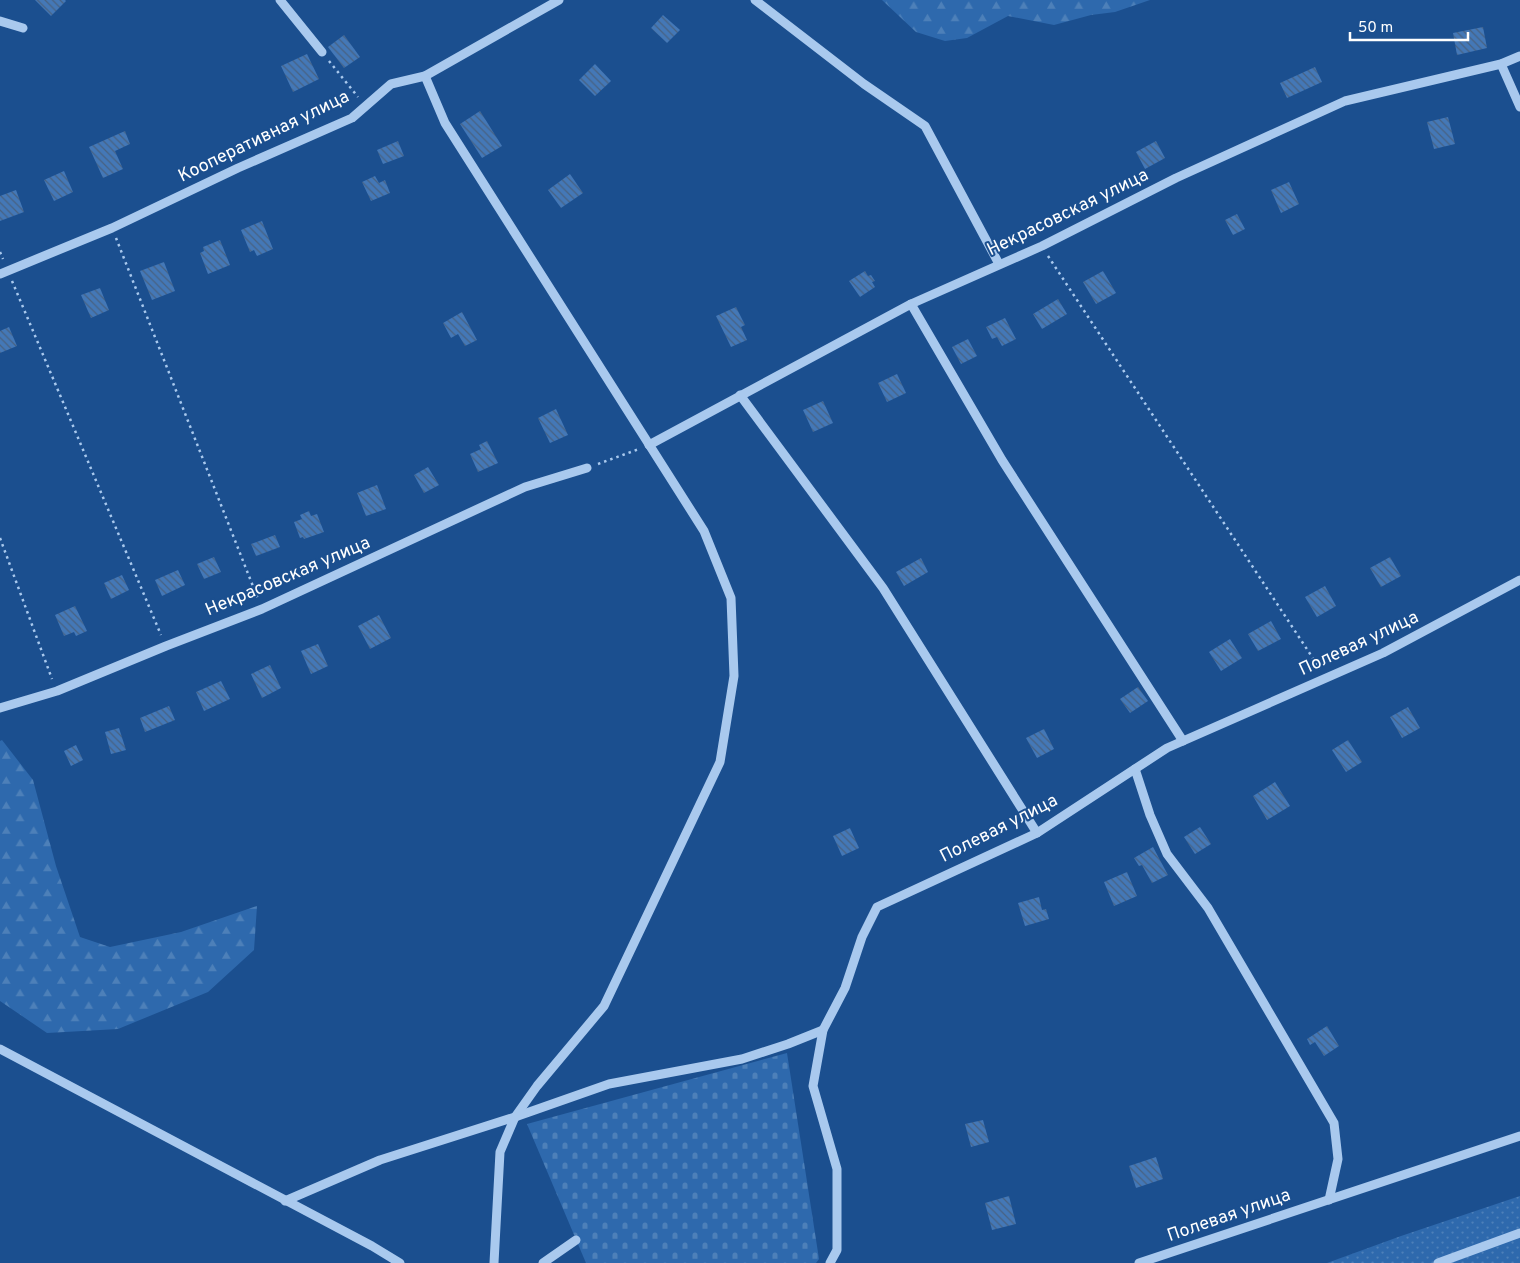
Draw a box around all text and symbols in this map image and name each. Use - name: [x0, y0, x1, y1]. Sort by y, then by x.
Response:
- scale bar: [1350, 10, 1468, 42]
- text: 50 m: [1358, 19, 1393, 38]
- street label: Кооперативная улица: [175, 86, 353, 188]
- street label: Некрасовская улица: [983, 164, 1153, 262]
- street label: Некрасовская улица: [202, 532, 374, 622]
- street label: Полевая улица: [1296, 606, 1422, 682]
- street label: Полевая улица: [936, 789, 1062, 869]
- street label: Полевая улица: [1164, 1184, 1294, 1248]

